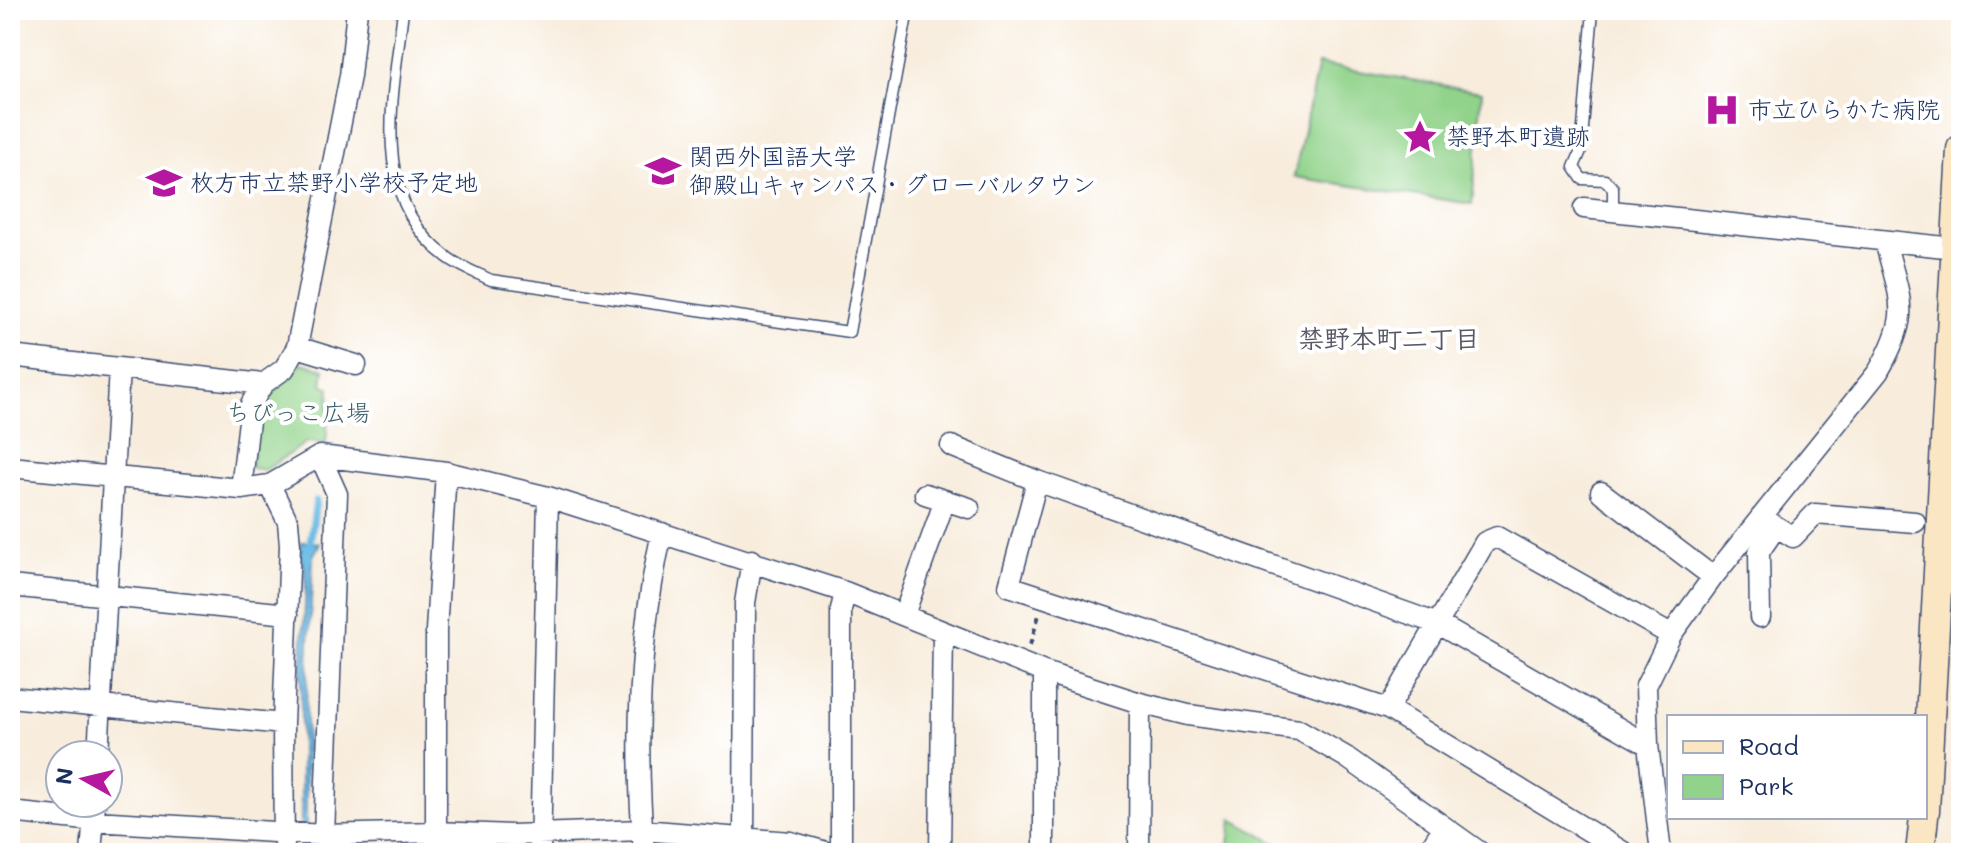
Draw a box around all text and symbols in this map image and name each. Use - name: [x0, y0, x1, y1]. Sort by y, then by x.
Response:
- hospital icon: 市立ひらかた病院: [1703, 91, 1741, 129]
- place label: 市立ひらかた病院: [1748, 93, 1940, 124]
- place icon: 禁野本町遺跡: [1401, 118, 1439, 156]
- place label: 禁野本町遺跡: [1446, 120, 1590, 151]
- place label: 関西外国語大学 御殿山キャンパス・グローバルタウン: [689, 140, 1096, 199]
- school or university icon: 関西外国語大学 御殿山キャンパス・グローバルタウン: [644, 152, 682, 190]
- school or university icon: 枚方市立禁野小学校予定地: [145, 164, 183, 202]
- place label: 枚方市立禁野小学校予定地: [190, 166, 478, 197]
- district label: 禁野本町二丁目: [1298, 321, 1480, 355]
- park label: ちびっこ広場: [226, 396, 370, 427]
- legend: [1667, 715, 1927, 819]
- text: Road: [1739, 730, 1799, 761]
- north arrow: [44, 739, 124, 819]
- text: N: [48, 766, 79, 786]
- text: Park: [1739, 770, 1793, 801]

